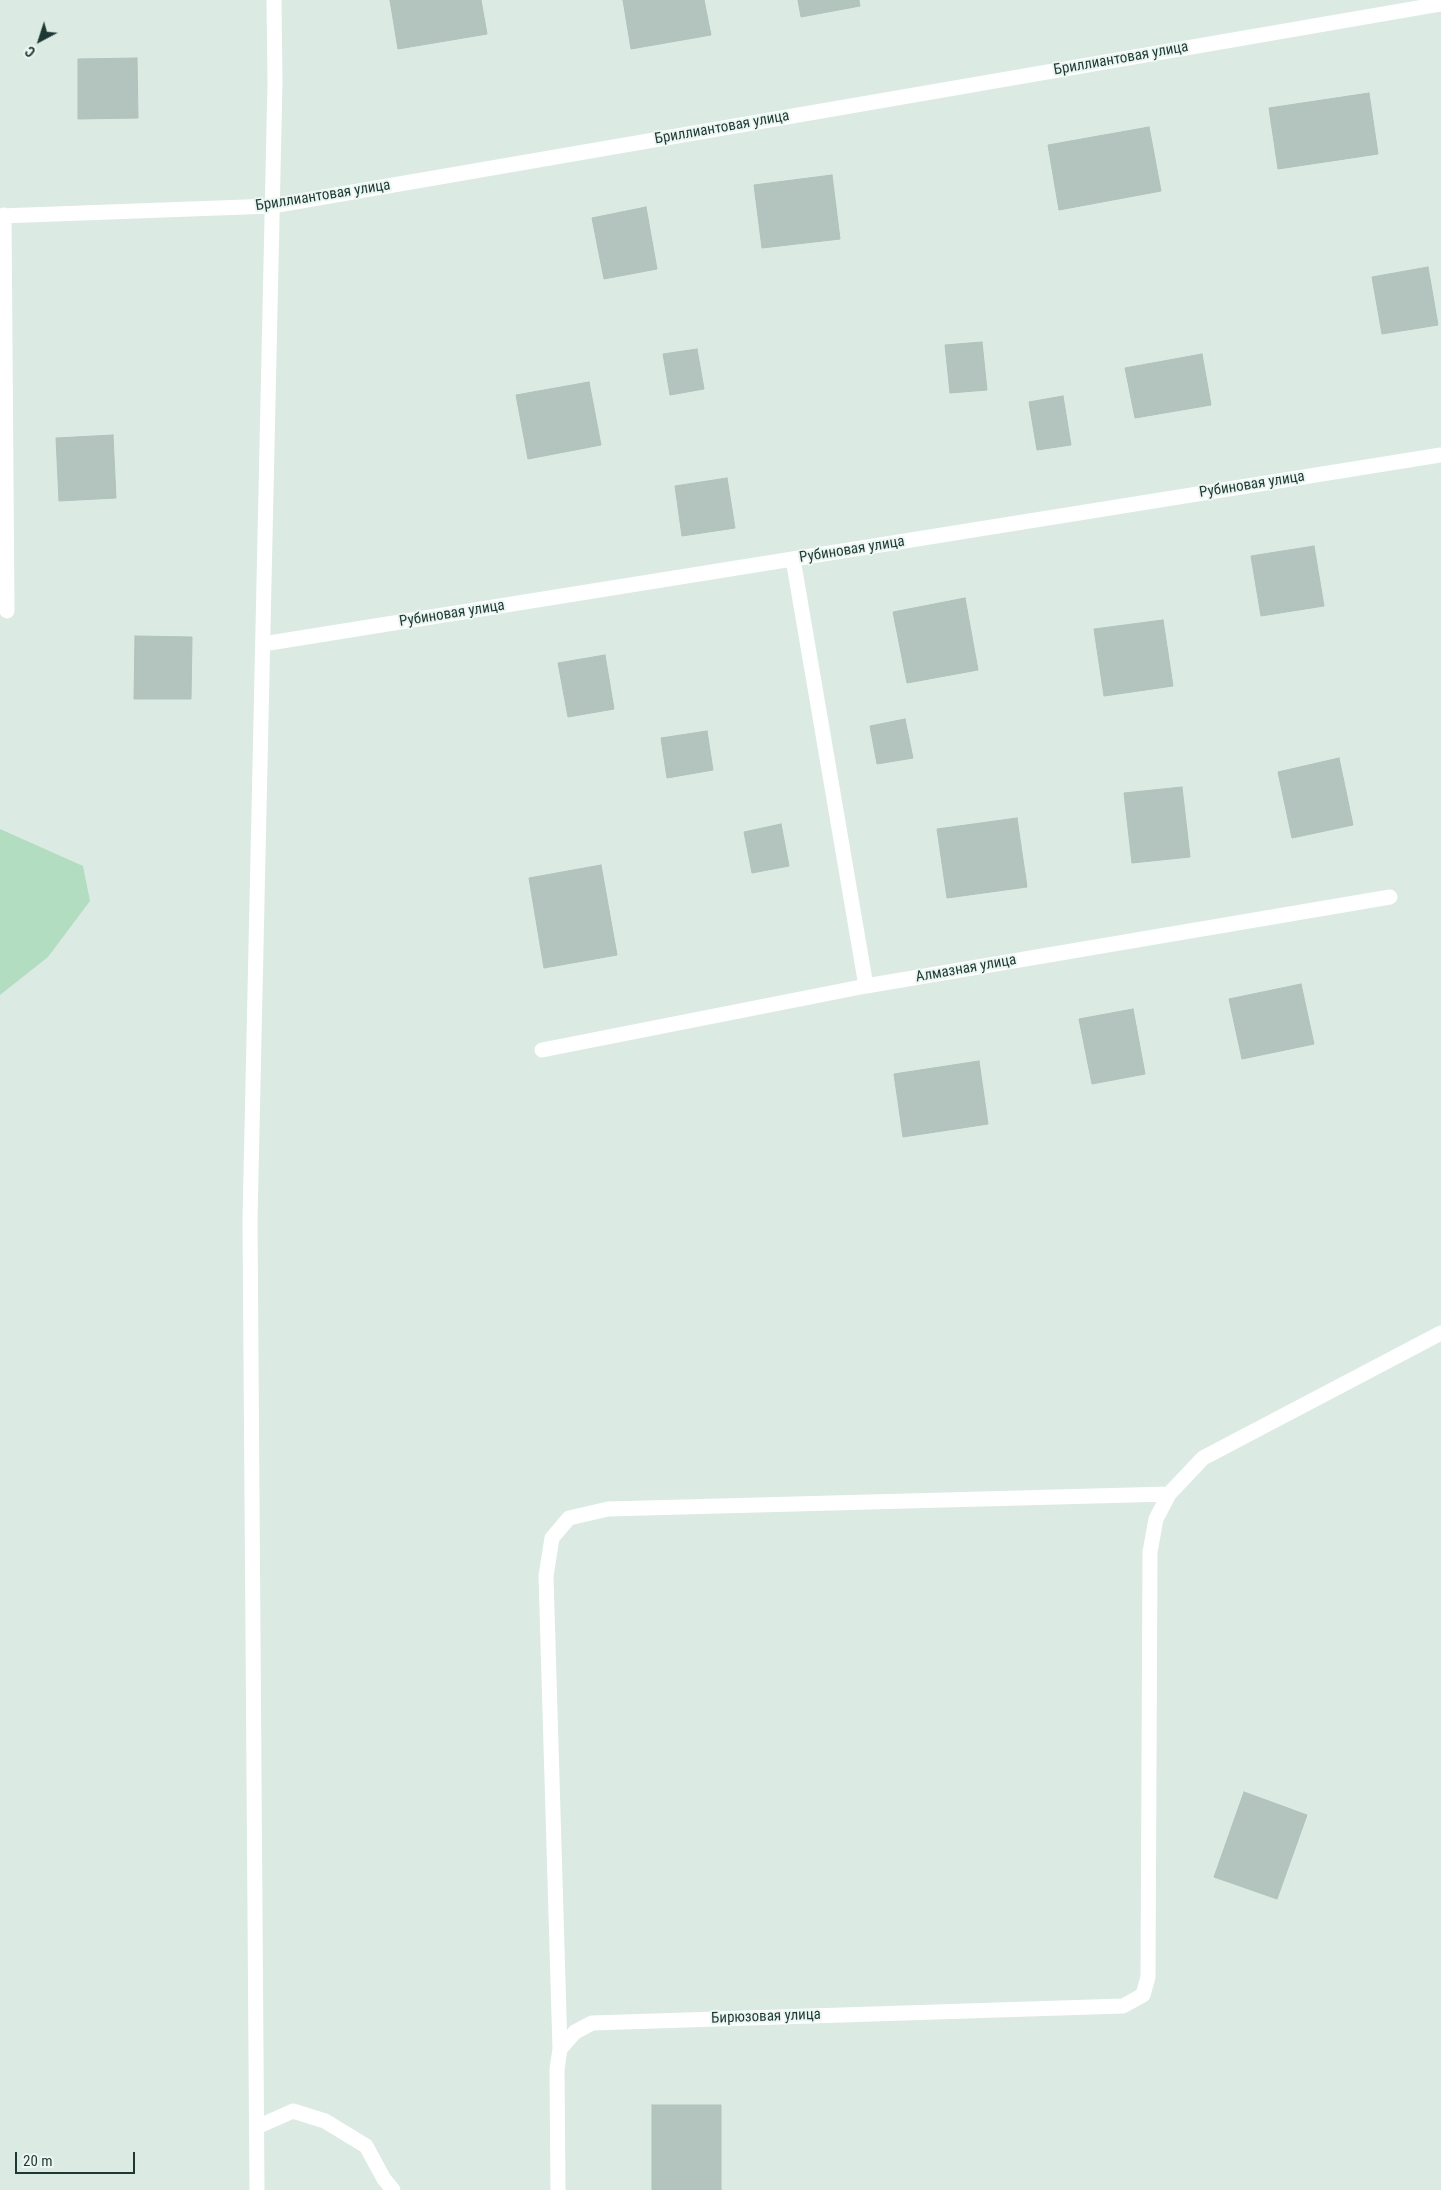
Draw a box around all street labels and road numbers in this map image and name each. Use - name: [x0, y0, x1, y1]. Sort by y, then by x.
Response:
- street label: Бриллиантовая улица: [1052, 38, 1190, 80]
- street label: Бриллиантовая улица: [653, 107, 791, 149]
- street label: Бриллиантовая улица: [254, 176, 392, 216]
- street label: Рубиновая улица: [1198, 468, 1306, 502]
- street label: Рубиновая улица: [798, 533, 906, 567]
- street label: Рубиновая улица: [398, 597, 506, 631]
- street label: Алмазная улица: [914, 951, 1018, 987]
- street label: Бирюзовая улица: [711, 2006, 821, 2028]

